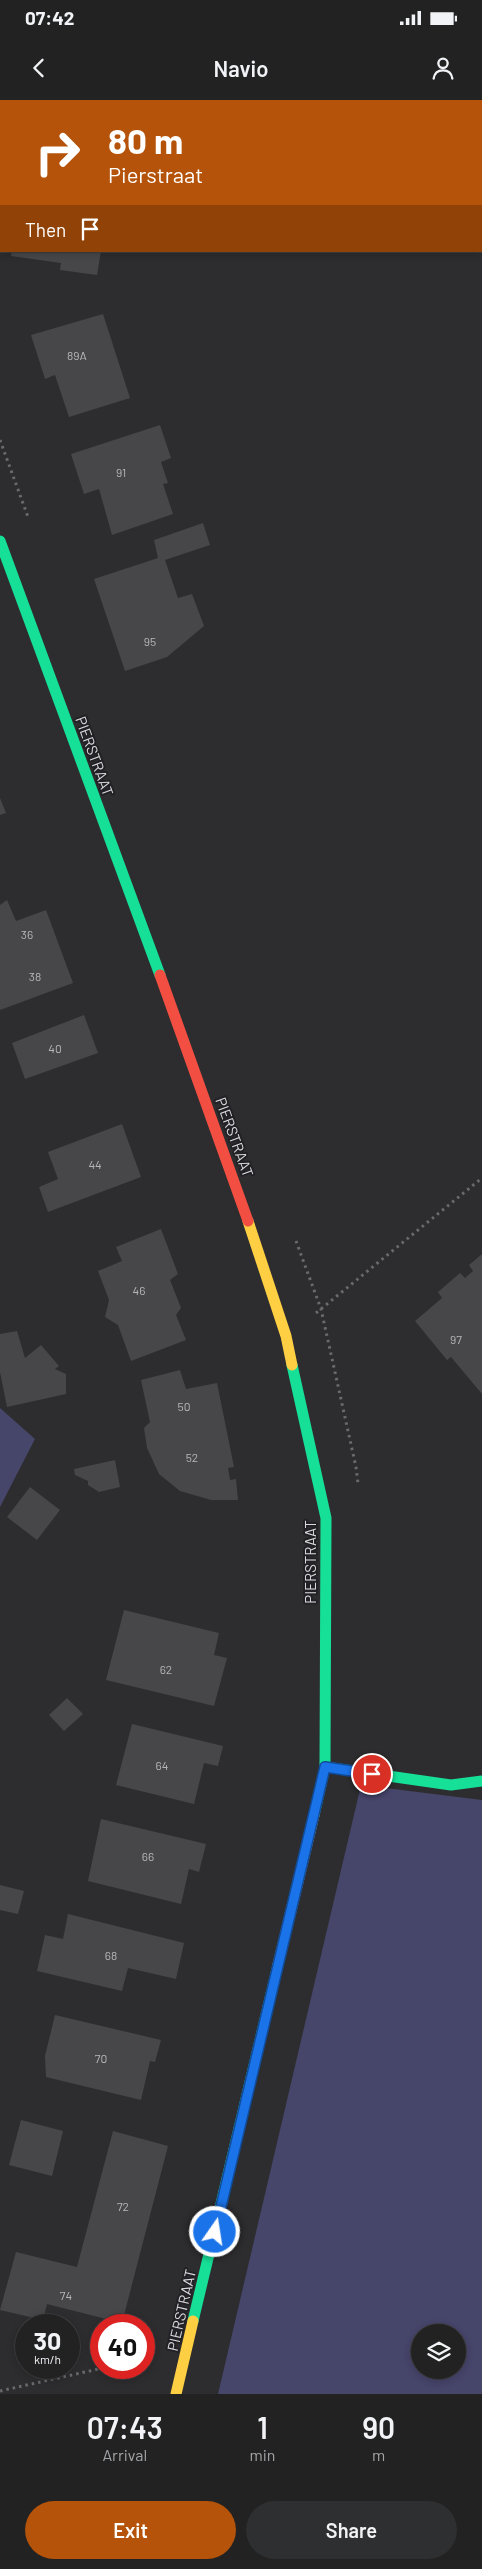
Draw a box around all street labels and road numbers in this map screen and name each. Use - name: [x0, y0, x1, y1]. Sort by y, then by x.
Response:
- street label: PIERSTRAAT: [72, 714, 118, 798]
- street label: PIERSTRAAT: [212, 1095, 258, 1179]
- street label: PIERSTRAAT: [301, 1520, 319, 1604]
- street label: PIERSTRAAT: [163, 2267, 199, 2353]

